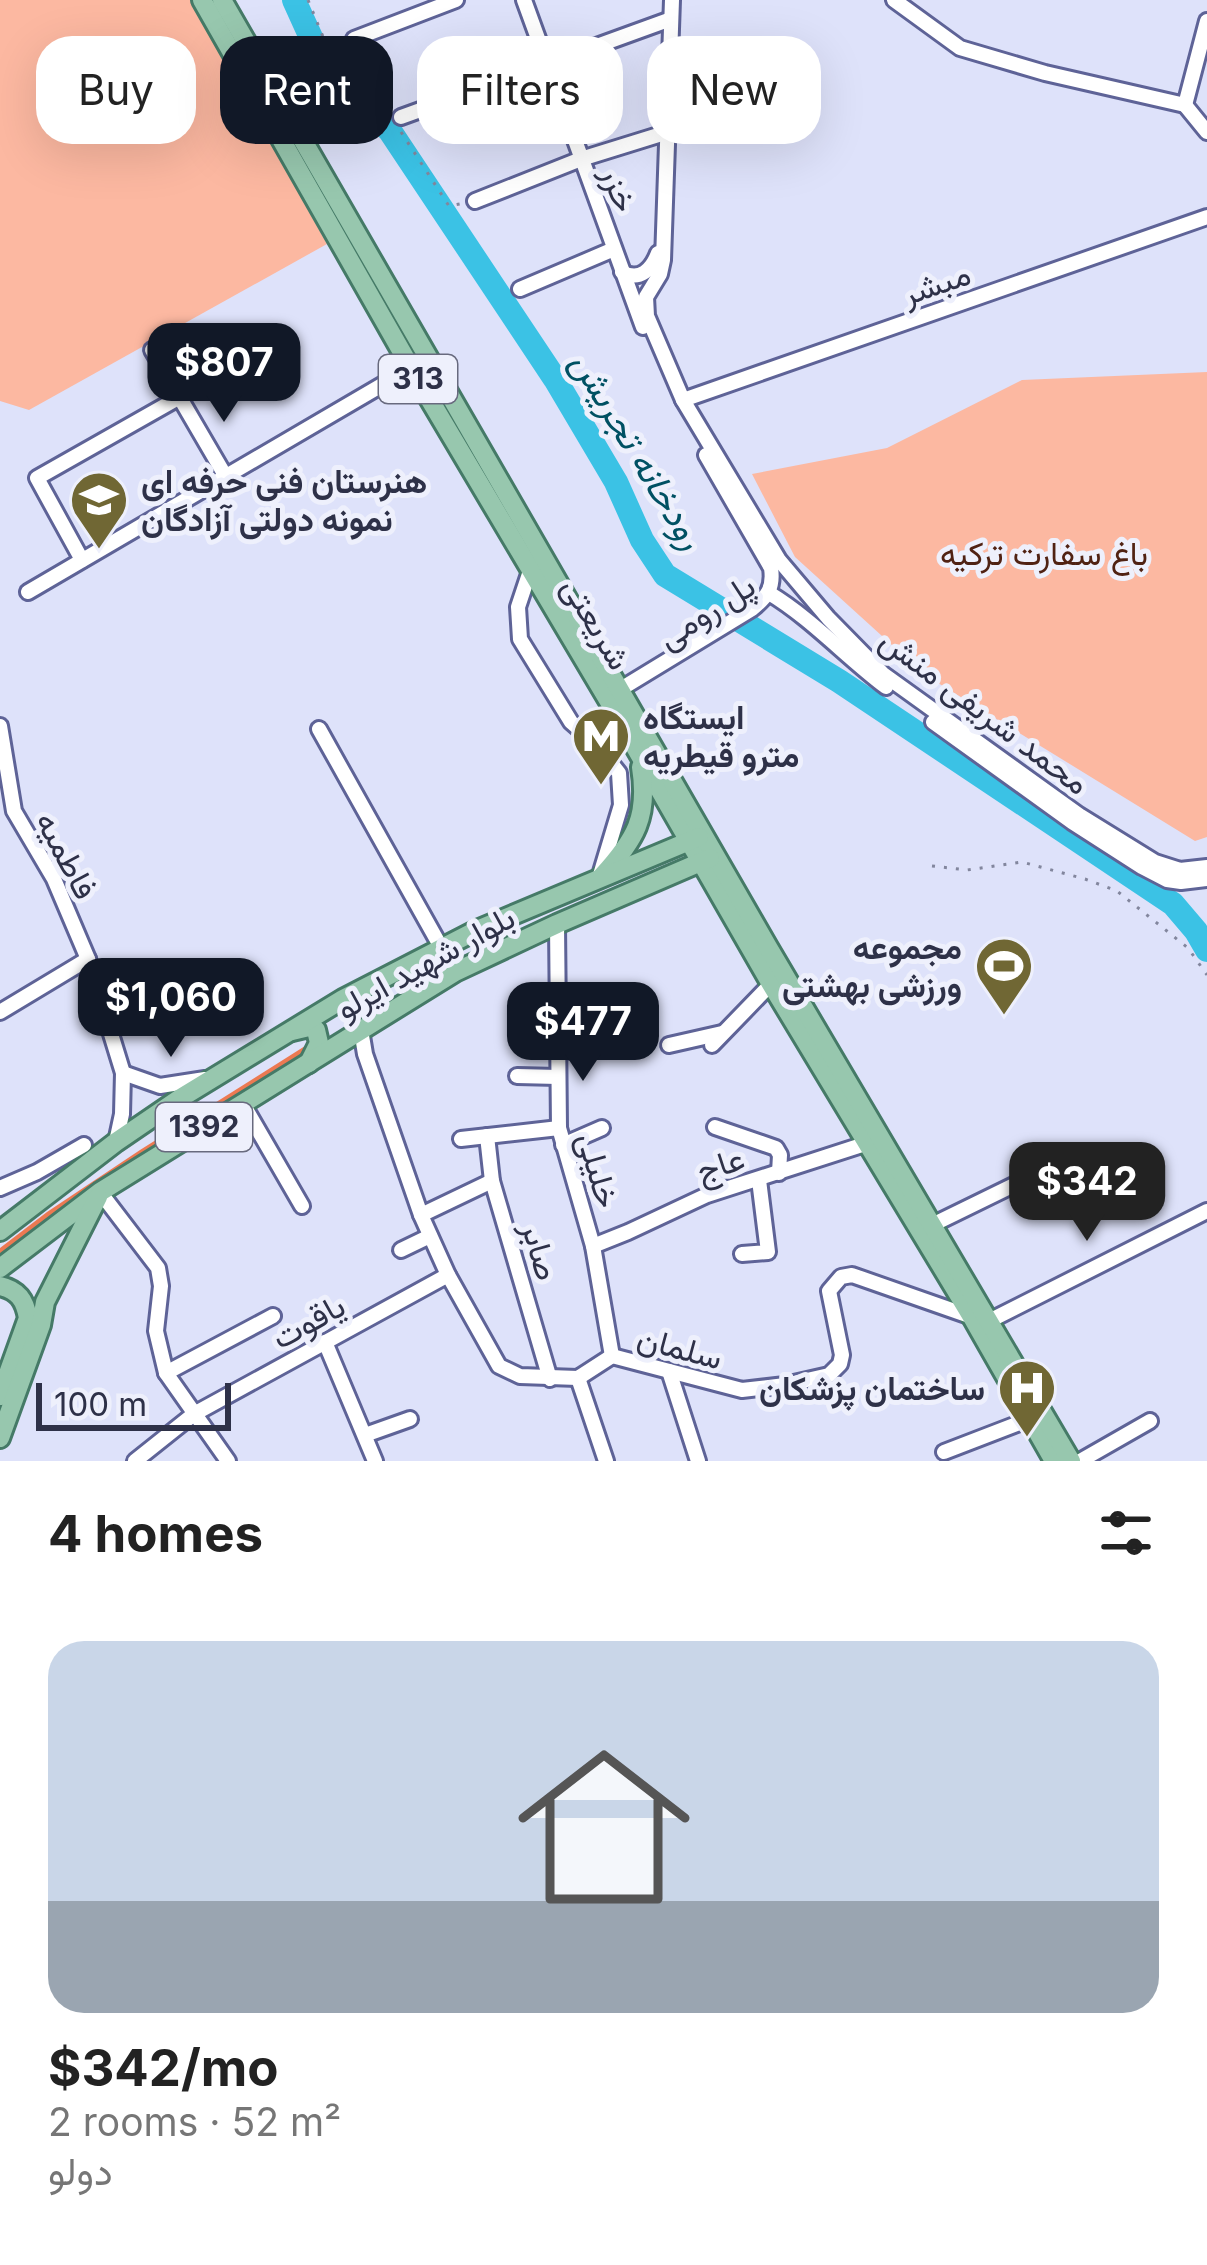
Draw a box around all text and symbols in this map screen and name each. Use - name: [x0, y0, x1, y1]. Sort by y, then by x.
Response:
- chip: Buy: [36, 36, 196, 144]
- chip: Rent: [220, 36, 393, 144]
- chip: Filters: [417, 36, 623, 144]
- chip: New: [647, 36, 821, 144]
- street label: خزر: [592, 160, 647, 218]
- street label: مبشر: [896, 253, 976, 315]
- pin: $807: [153, 323, 295, 425]
- text: $807: [174, 338, 274, 385]
- water label: رودخانه تجریش: [561, 343, 714, 557]
- road number: 313: [379, 355, 457, 403]
- place label: هنرستان فنی حرفه ای نمونه دولتی آزادگان: [141, 461, 427, 540]
- school or university icon: هنرستان فنی حرفه ای نمونه دولتی آزادگان: [68, 469, 130, 551]
- park label: باغ سفارت ترکیه: [940, 533, 1148, 576]
- street label: پل رومی: [650, 565, 764, 660]
- street label: شریعتی: [553, 569, 640, 677]
- street label: محمد شریفی منش: [872, 619, 1097, 803]
- place label: ایستگاه مترو قیطریه: [643, 697, 799, 776]
- metro station icon: ایستگاه مترو قیطریه: [570, 705, 632, 787]
- street label: فاطمیه: [27, 804, 107, 906]
- street label: بلوار شهید ایرلو: [329, 896, 522, 1028]
- place label: مجموعه ورزشی بهشتی: [782, 927, 962, 1006]
- sports icon: مجموعه ورزشی بهشتی: [973, 935, 1035, 1017]
- pin: $1,060: [73, 958, 269, 1060]
- text: $1,060: [105, 973, 237, 1020]
- pin: $477: [512, 982, 654, 1084]
- text: $477: [534, 997, 632, 1044]
- road number: 1392: [156, 1103, 252, 1151]
- street label: خلیلی: [569, 1128, 629, 1212]
- street label: عاج: [691, 1138, 750, 1193]
- pin: $342: [1016, 1142, 1158, 1244]
- text: $342: [1036, 1157, 1138, 1204]
- street label: صابر: [512, 1216, 568, 1285]
- street label: یاقوت: [264, 1285, 352, 1358]
- street label: سلمان: [633, 1316, 727, 1378]
- hospital icon: ساختمان پزشکان: [996, 1357, 1058, 1439]
- place label: ساختمان پزشکان: [759, 1368, 985, 1411]
- scale bar: [36, 1377, 231, 1430]
- text: 100 m: [54, 1384, 147, 1424]
- icon: filters: [1093, 1500, 1159, 1566]
- text: 4 homes: [48, 1503, 263, 1564]
- icon: home: [496, 1719, 712, 1935]
- text: $342/mo: [48, 2037, 279, 2098]
- text: 2 rooms · 52 m²: [48, 2098, 341, 2145]
- text: دولو: [48, 2147, 113, 2194]

